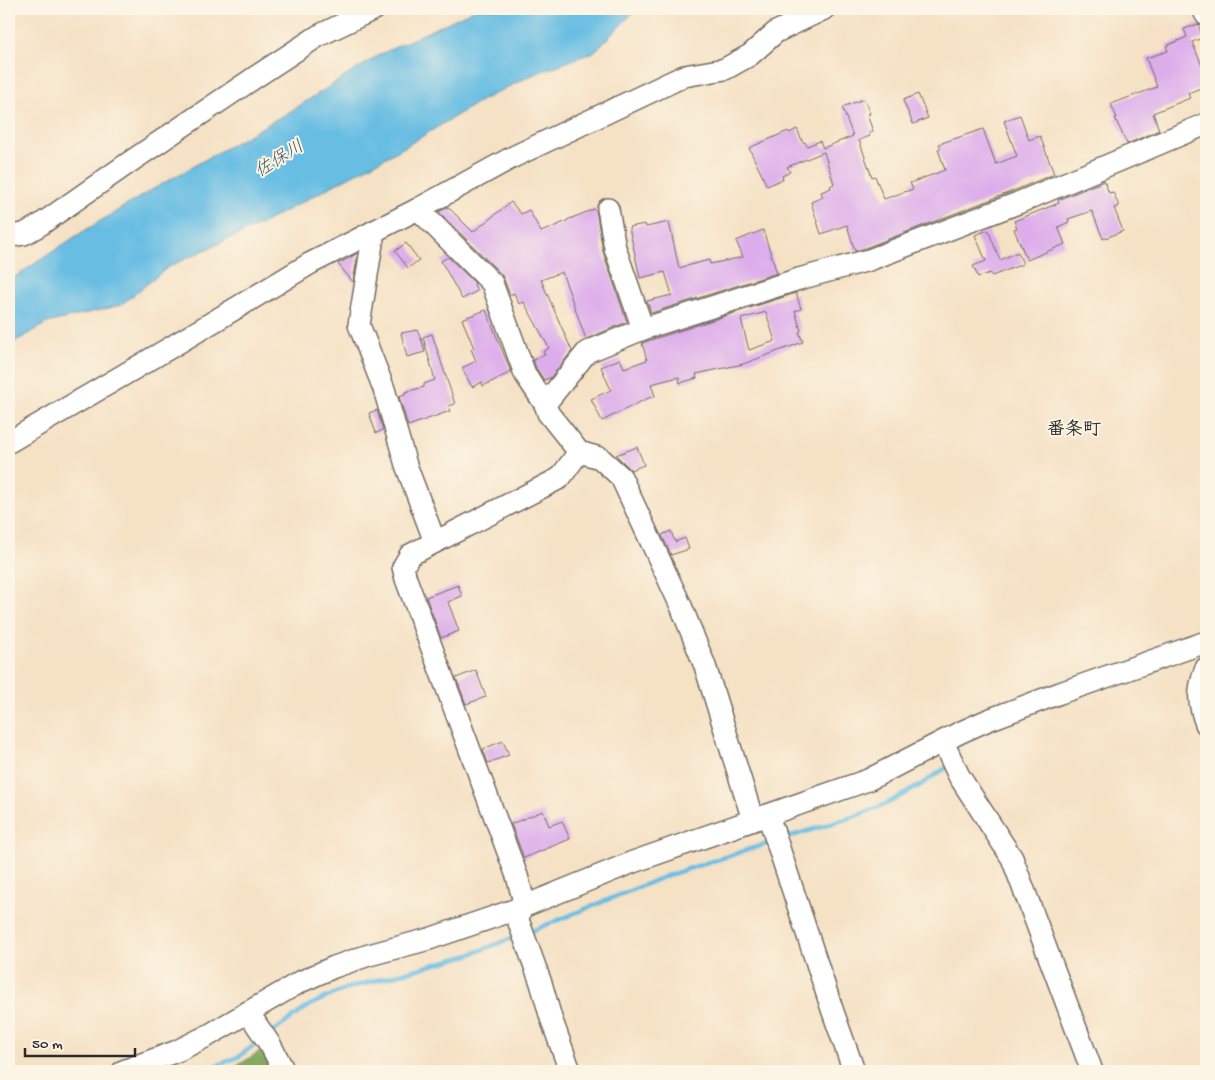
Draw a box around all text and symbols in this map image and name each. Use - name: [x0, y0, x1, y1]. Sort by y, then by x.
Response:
- water label: 佐保川: [251, 136, 308, 183]
- district label: 番条町: [1047, 419, 1101, 441]
- scale bar: [25, 1025, 135, 1057]
- text: 50 m: [32, 1036, 63, 1054]

